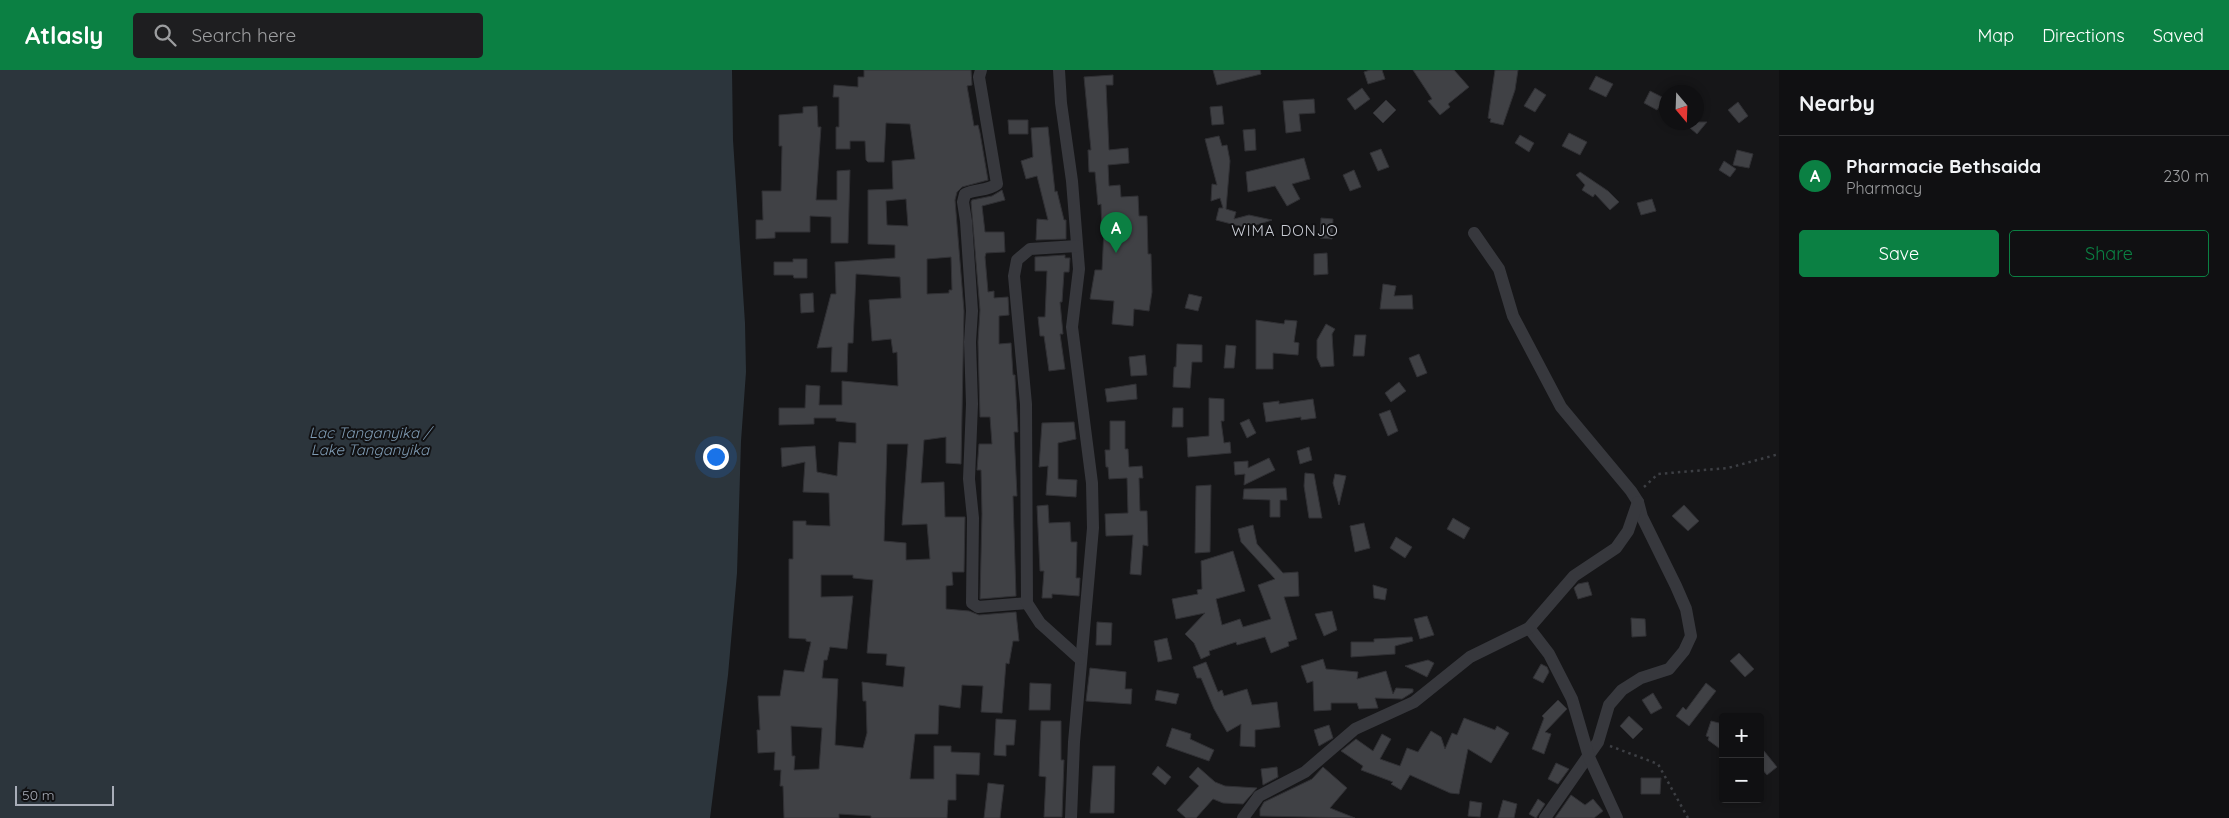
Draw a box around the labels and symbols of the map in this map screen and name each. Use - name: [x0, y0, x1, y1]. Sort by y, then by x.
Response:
- north arrow: [1659, 85, 1704, 130]
- pin: A: [1100, 212, 1132, 253]
- district label: WIMA DONJO: [1231, 221, 1339, 240]
- water label: Lac Tanganyika / Lake Tanganyika: [309, 423, 434, 459]
- your location: [703, 444, 729, 470]
- scale bar: [15, 783, 114, 806]

